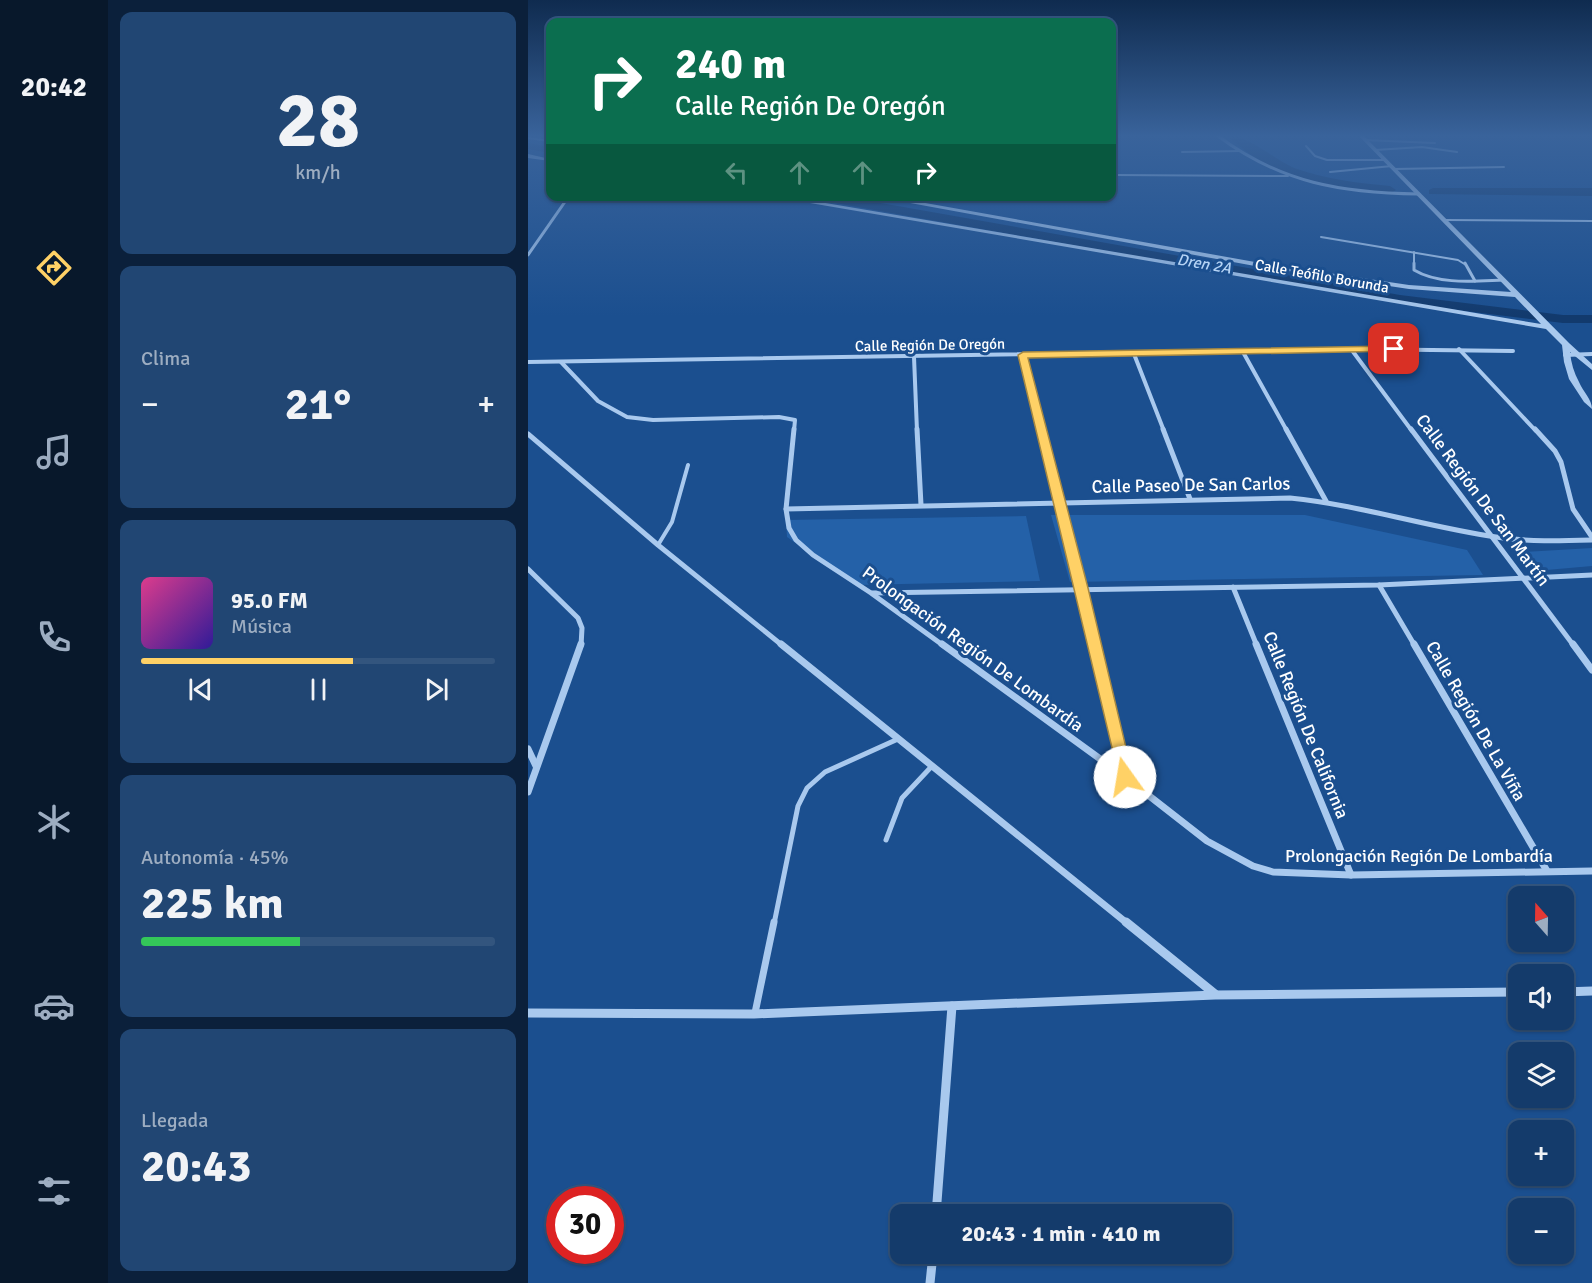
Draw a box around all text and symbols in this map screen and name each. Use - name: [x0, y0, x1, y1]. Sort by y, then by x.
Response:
- text: 240 m: [675, 39, 786, 90]
- icon: right: [576, 42, 654, 120]
- text: 20:42: [21, 71, 87, 104]
- text: 28: [276, 73, 360, 169]
- text: Calle Región De Oregón: [675, 90, 946, 123]
- icon: left: [720, 156, 753, 189]
- icon: ahead: [783, 156, 816, 189]
- icon: ahead: [846, 156, 879, 189]
- icon: right: [909, 156, 942, 189]
- text: km/h: [295, 160, 341, 185]
- icon: directions: [33, 247, 75, 289]
- water label: Dren 2A: [1175, 249, 1233, 279]
- street label: Calle Teófilo Borunda: [1254, 255, 1390, 297]
- pin: [1368, 323, 1419, 374]
- icon: arrive: [1377, 332, 1410, 365]
- street label: Calle Región De Oregón: [855, 335, 1005, 355]
- text: Clima: [141, 346, 190, 371]
- text: 21°: [285, 377, 351, 432]
- text: −: [141, 384, 159, 425]
- text: +: [477, 384, 495, 425]
- street label: Calle Región De San Martín: [1411, 410, 1555, 590]
- icon: music: [33, 431, 75, 473]
- street label: Calle Paseo De San Carlos: [1092, 472, 1291, 498]
- street label: Prolongación Región De Lombardía: [858, 561, 1088, 737]
- text: 95.0 FM: [231, 587, 308, 614]
- text: Música: [231, 614, 292, 639]
- icon: phone: [33, 616, 75, 658]
- street label: Calle Región De California: [1258, 628, 1354, 822]
- street label: Calle Región De La Viña: [1421, 637, 1531, 805]
- icon: previous: [184, 673, 217, 706]
- icon: pause: [302, 673, 335, 706]
- icon: next: [420, 673, 453, 706]
- position arrow: [1093, 745, 1157, 809]
- icon: climate: [33, 801, 75, 843]
- text: Autonomía · 45%: [141, 845, 289, 870]
- street label: Prolongación Región De Lombardía: [1285, 845, 1553, 867]
- text: 225 km: [141, 876, 284, 931]
- north arrow: [1508, 886, 1574, 952]
- map controls: [1508, 886, 1574, 1264]
- button: sound: [1508, 964, 1574, 1030]
- icon: car: [33, 985, 75, 1027]
- button: layers: [1508, 1042, 1574, 1108]
- text: Llegada: [141, 1108, 208, 1133]
- button: +: [1508, 1120, 1574, 1186]
- text: 20:43: [141, 1139, 251, 1194]
- icon: filters: [33, 1170, 75, 1212]
- speed limit sign: 30: [546, 1186, 624, 1264]
- button: −: [1508, 1198, 1574, 1264]
- text: 20:43 · 1 min · 410 m: [961, 1220, 1161, 1247]

